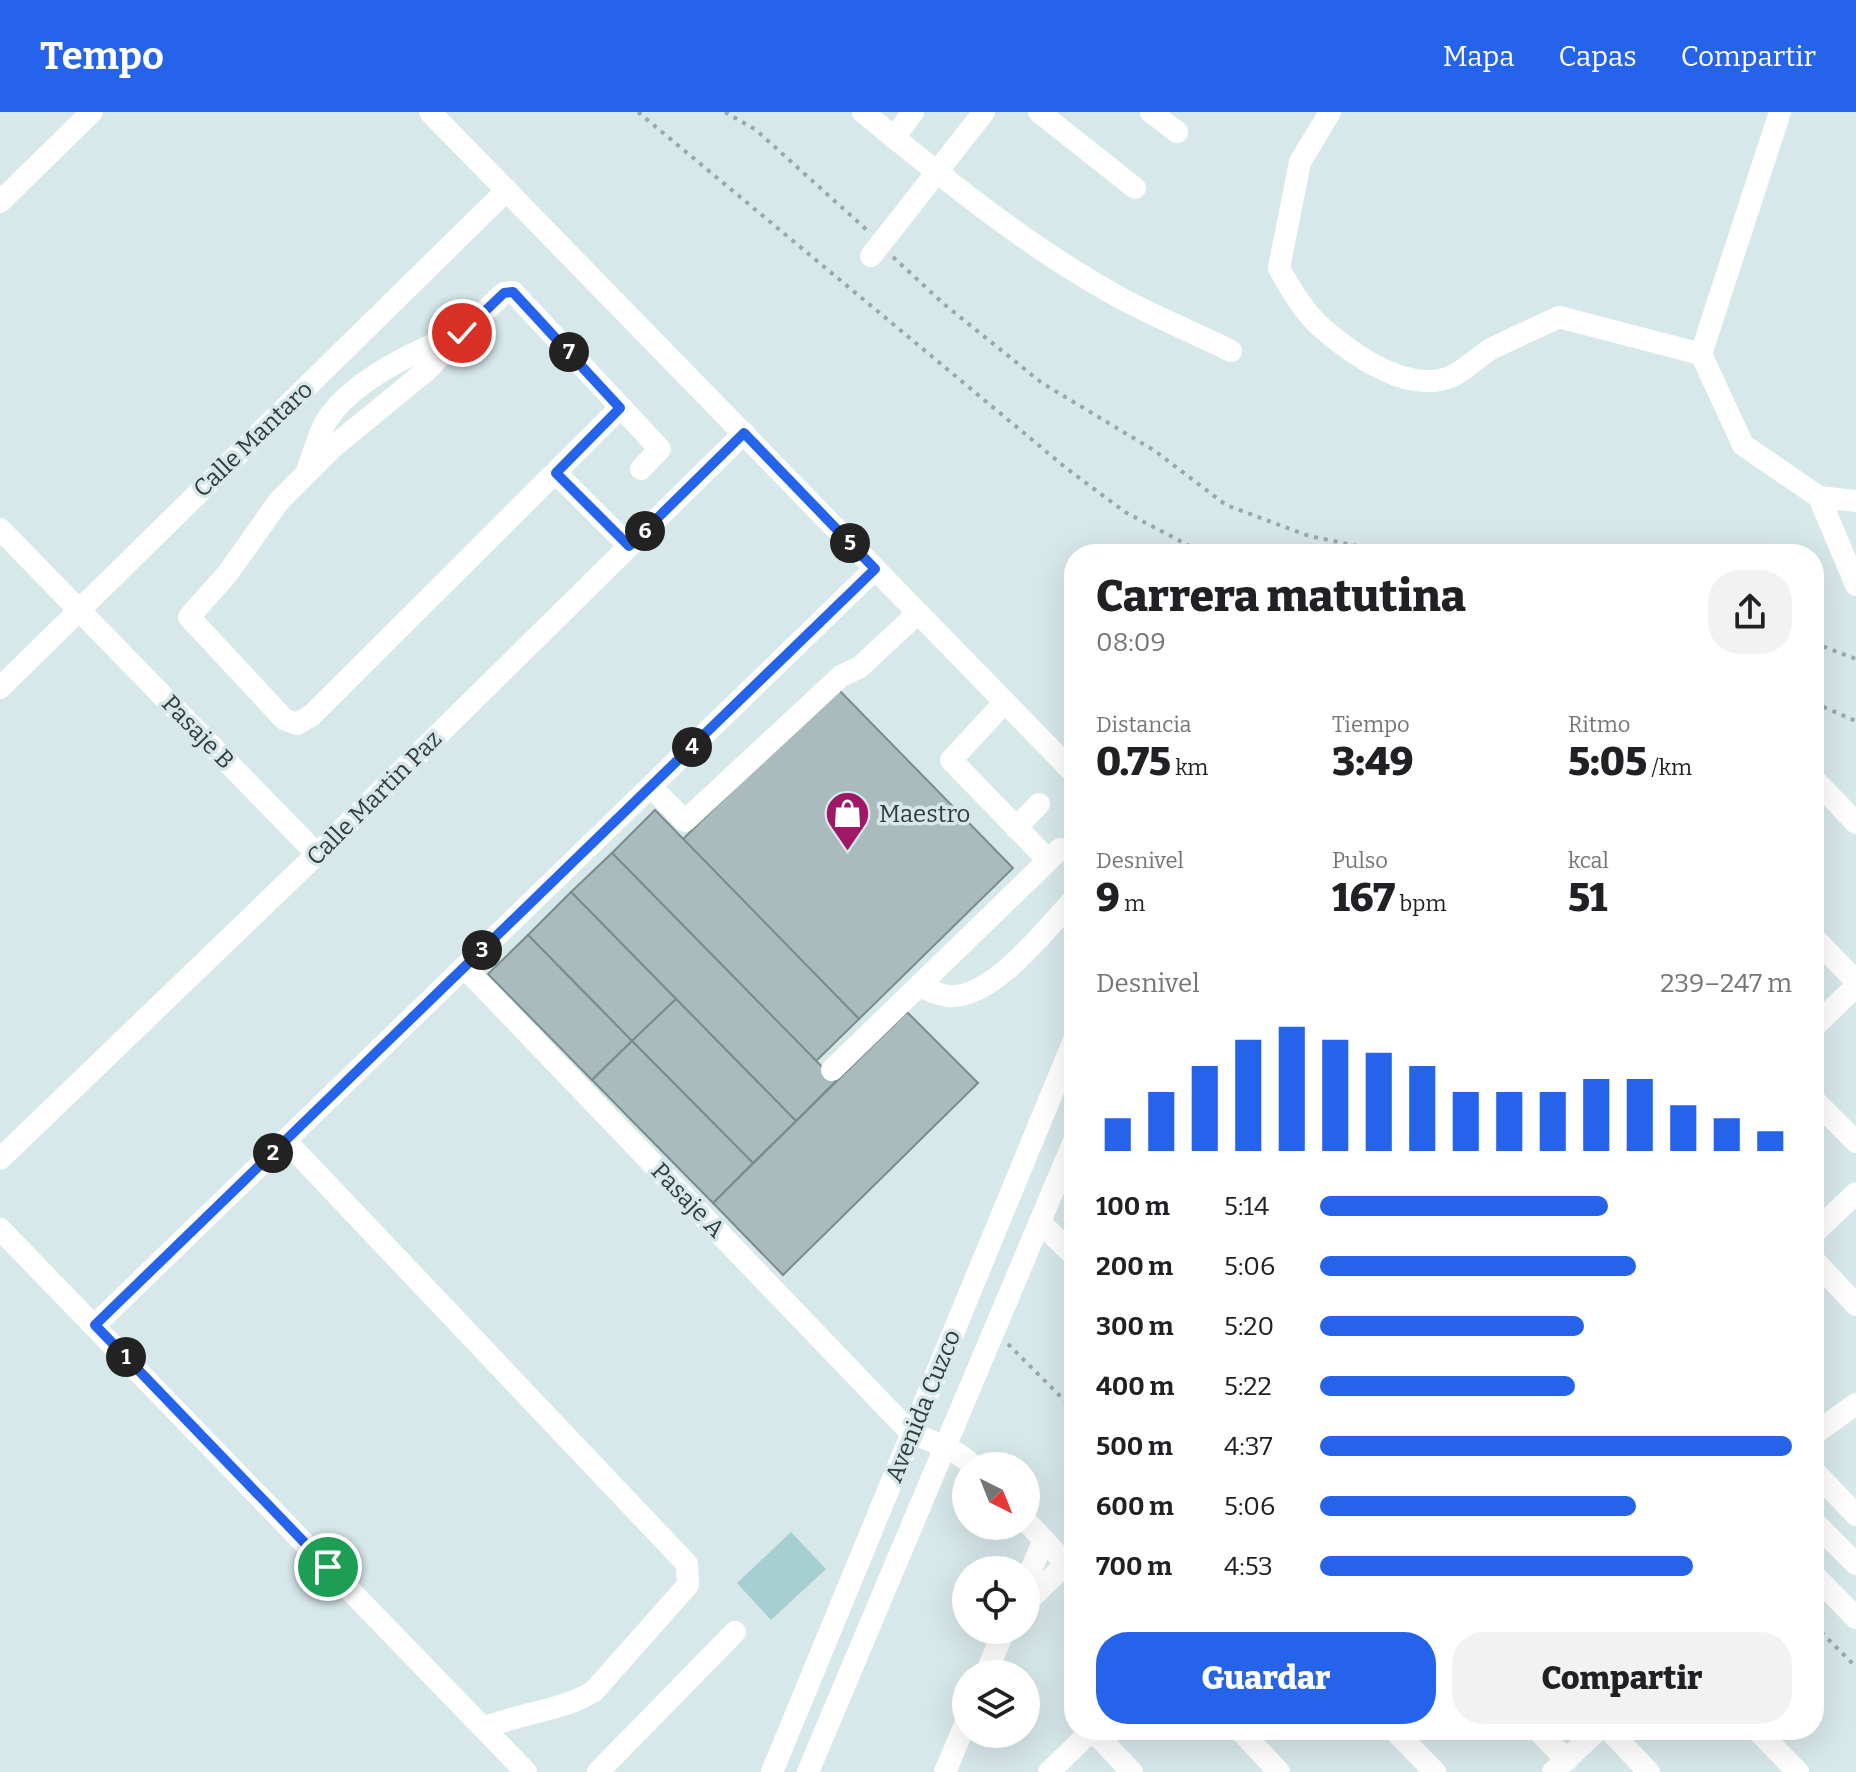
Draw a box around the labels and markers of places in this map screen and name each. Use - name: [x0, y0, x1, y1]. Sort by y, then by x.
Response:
- pin: [428, 299, 496, 367]
- pin: 7: [549, 332, 589, 372]
- pin: 6: [625, 511, 665, 551]
- pin: 5: [830, 523, 870, 563]
- pin: 4: [672, 727, 712, 767]
- shop icon: Maestro: [824, 790, 872, 853]
- place label: Maestro: [879, 800, 970, 828]
- pin: 3: [462, 930, 502, 970]
- pin: 2: [253, 1133, 293, 1173]
- pin: 1: [106, 1337, 146, 1377]
- pin: [294, 1533, 362, 1601]

